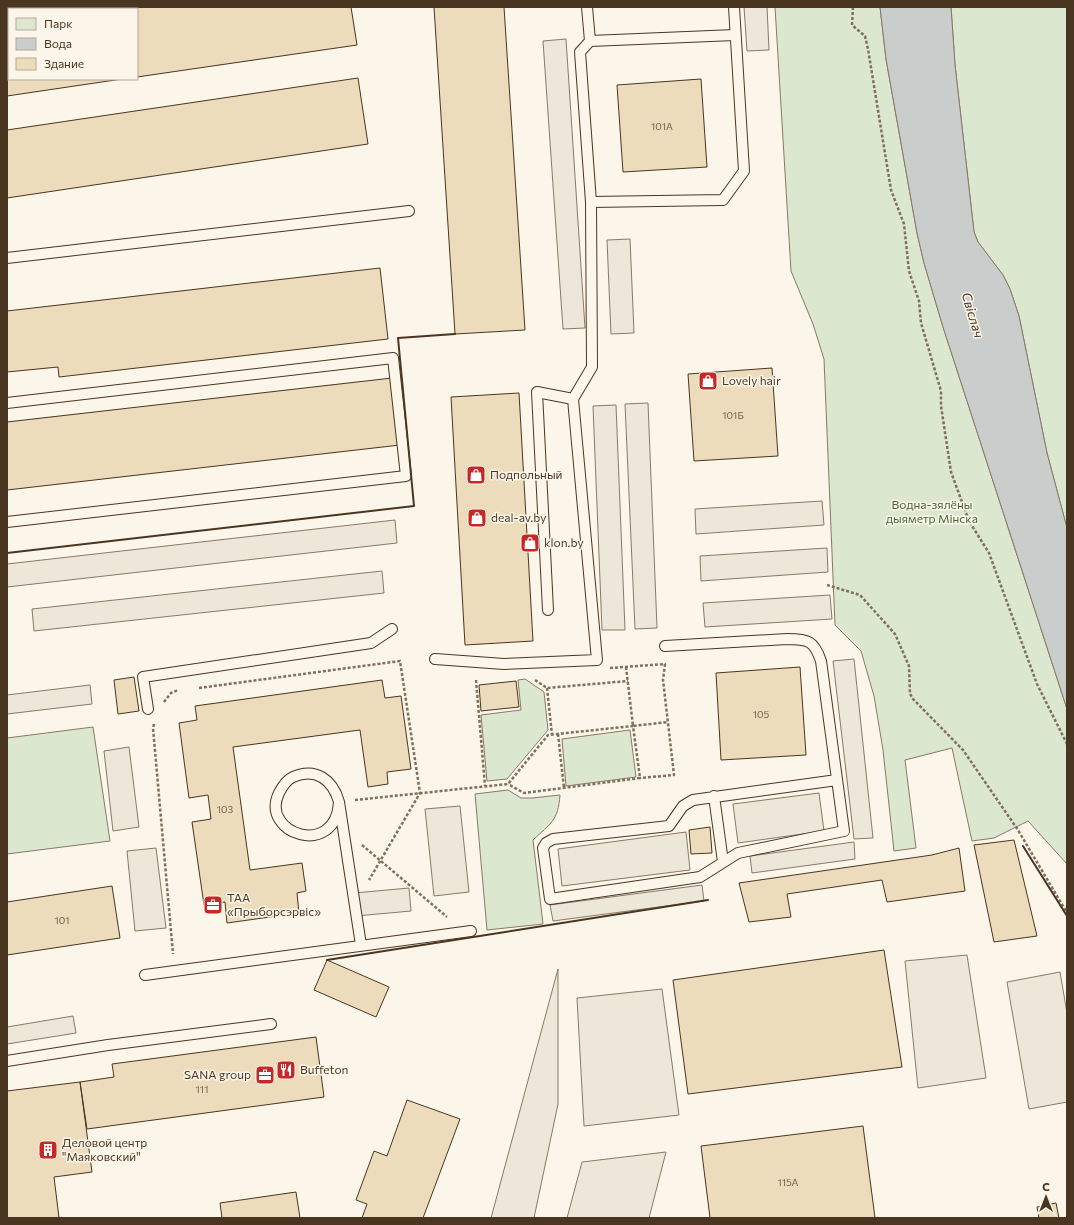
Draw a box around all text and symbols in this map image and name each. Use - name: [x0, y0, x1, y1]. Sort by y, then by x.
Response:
- legend: [8, 8, 138, 80]
- text: Парк: [44, 16, 73, 30]
- text: Вода: [44, 36, 72, 50]
- text: Здание: [44, 56, 84, 70]
- house number: 101А: [651, 120, 673, 132]
- water label: Свіслач: [959, 290, 988, 340]
- shop icon: Lovely hair: [697, 370, 719, 392]
- place label: Lovely hair: [722, 373, 781, 387]
- house number: 101Б: [722, 409, 744, 421]
- shop icon: Подпольный: [465, 464, 487, 486]
- place label: Подпольный: [490, 467, 563, 481]
- park label: Водна-зялёны дыяметр Мінска: [886, 497, 978, 525]
- shop icon: deal-av.by: [466, 507, 488, 529]
- place label: deal-av.by: [491, 510, 546, 524]
- shop icon: klon.by: [519, 532, 541, 554]
- place label: klon.by: [544, 535, 584, 549]
- house number: 105: [753, 708, 770, 720]
- house number: 103: [217, 803, 234, 815]
- place label: ТАА «Прыборсэрвіс»: [227, 890, 321, 918]
- office icon: ТАА «Прыборсэрвіс»: [202, 894, 224, 916]
- house number: 101: [54, 914, 70, 926]
- restaurant icon: Buffeton: [275, 1059, 297, 1081]
- place label: Buffeton: [300, 1062, 349, 1076]
- office icon: SANA group: [254, 1064, 276, 1086]
- place label: SANA group: [184, 1067, 251, 1081]
- house number: 111: [196, 1083, 208, 1095]
- place label: Деловой центр "Маяковский": [62, 1135, 147, 1163]
- building icon: Деловой центр "Маяковский": [37, 1139, 59, 1161]
- house number: 115А: [778, 1176, 799, 1188]
- north arrow: [1026, 1177, 1066, 1217]
- text: С: [1042, 1180, 1050, 1193]

